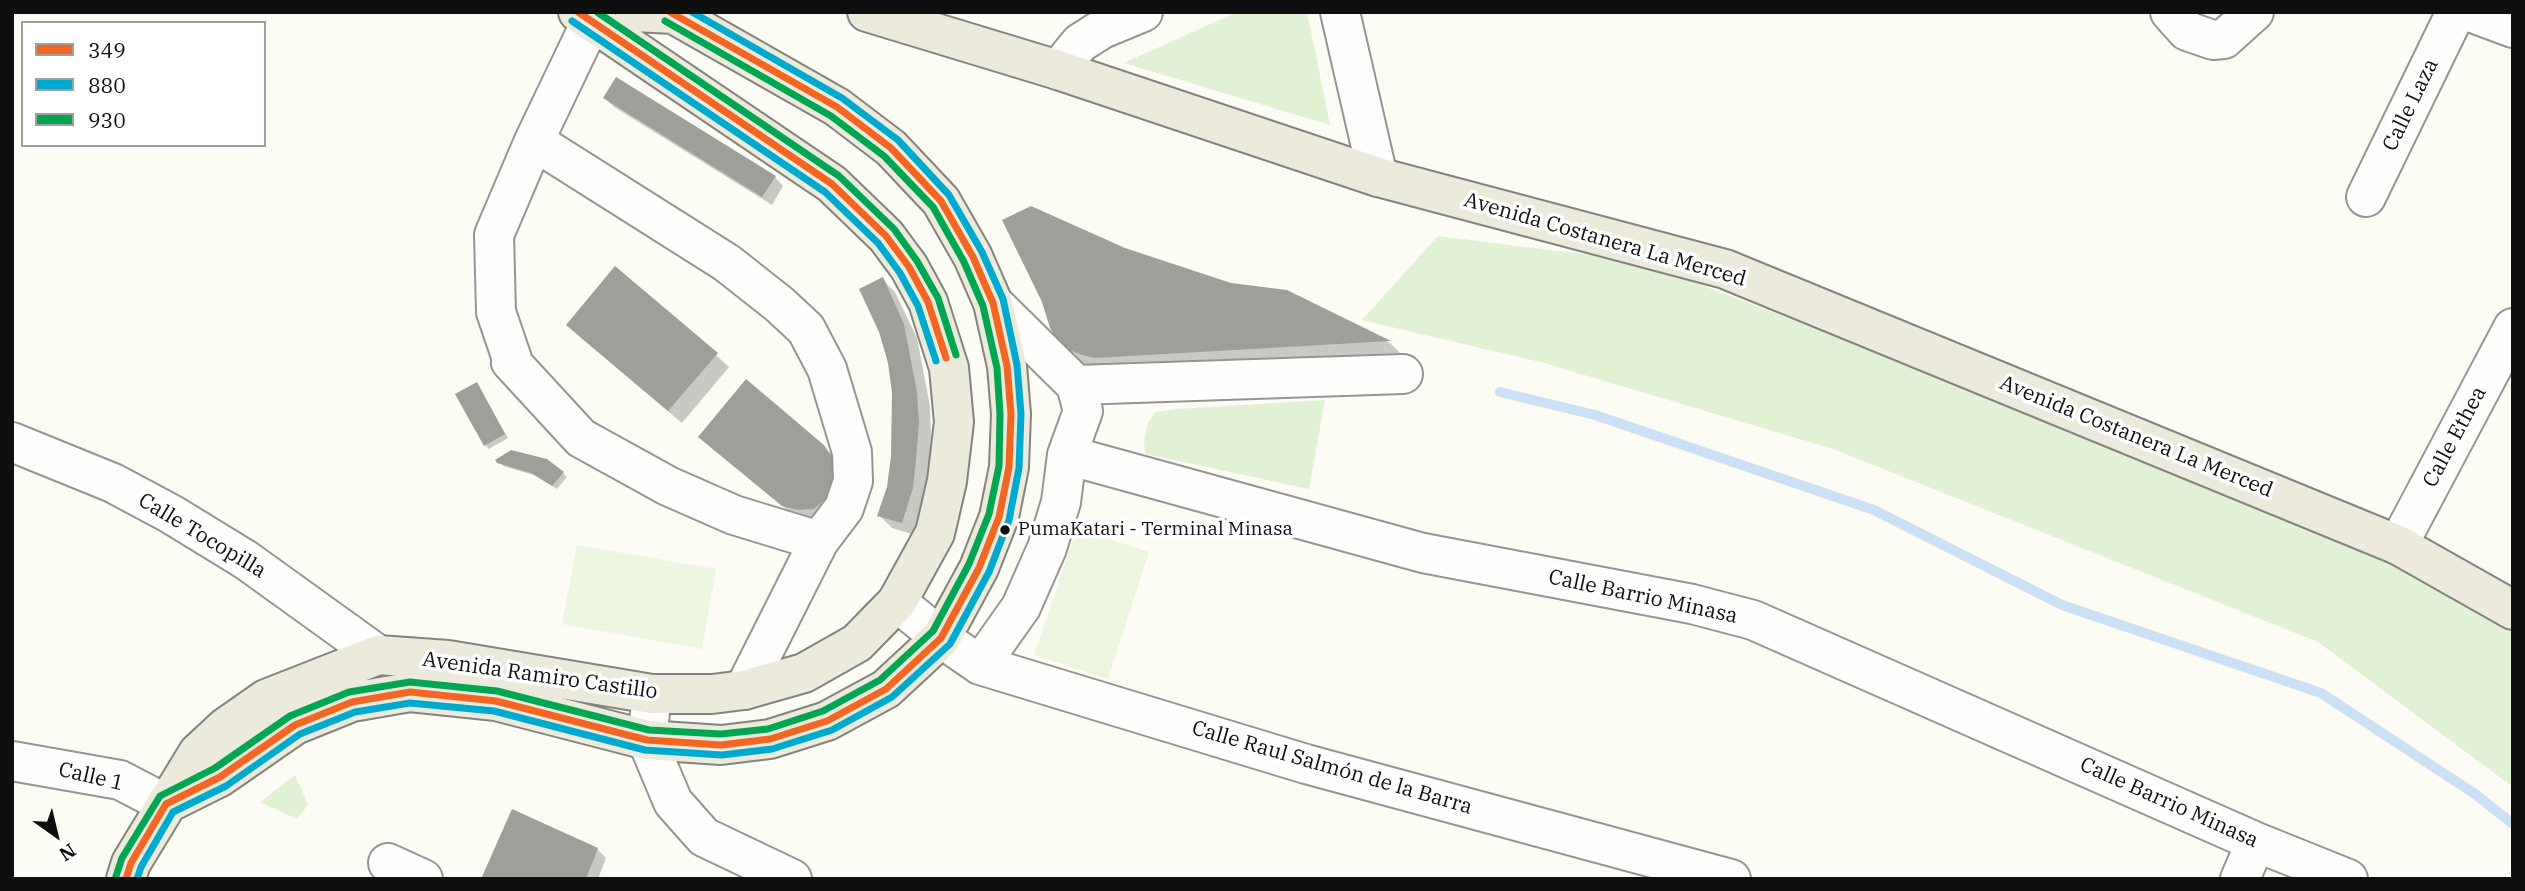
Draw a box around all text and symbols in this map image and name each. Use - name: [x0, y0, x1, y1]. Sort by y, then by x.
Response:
- legend: [21, 21, 266, 147]
- text: 349: [88, 36, 126, 64]
- street label: Calle Laza: [2378, 55, 2444, 155]
- text: 880: [88, 71, 126, 99]
- text: 930: [88, 106, 126, 134]
- street label: Avenida Costanera La Merced: [1461, 188, 1749, 292]
- street label: Avenida Costanera La Merced: [1996, 371, 2276, 503]
- street label: Calle Ethea: [2418, 382, 2492, 492]
- street label: Calle Tocopilla: [134, 488, 270, 584]
- place label: PumaKatari - Terminal Minasa: [1018, 519, 1293, 541]
- marker: PumaKatari - Terminal Minasa: [998, 523, 1012, 537]
- street label: Calle Barrio Minasa: [1546, 565, 1740, 629]
- street label: Avenida Ramiro Castillo: [421, 647, 659, 705]
- street label: Calle Raul Salmón de la Barra: [1189, 716, 1475, 820]
- street label: Calle Barrio Minasa: [2076, 752, 2262, 854]
- street label: Calle 1: [56, 757, 126, 797]
- north arrow: [21, 800, 91, 870]
- text: N: [55, 838, 81, 867]

